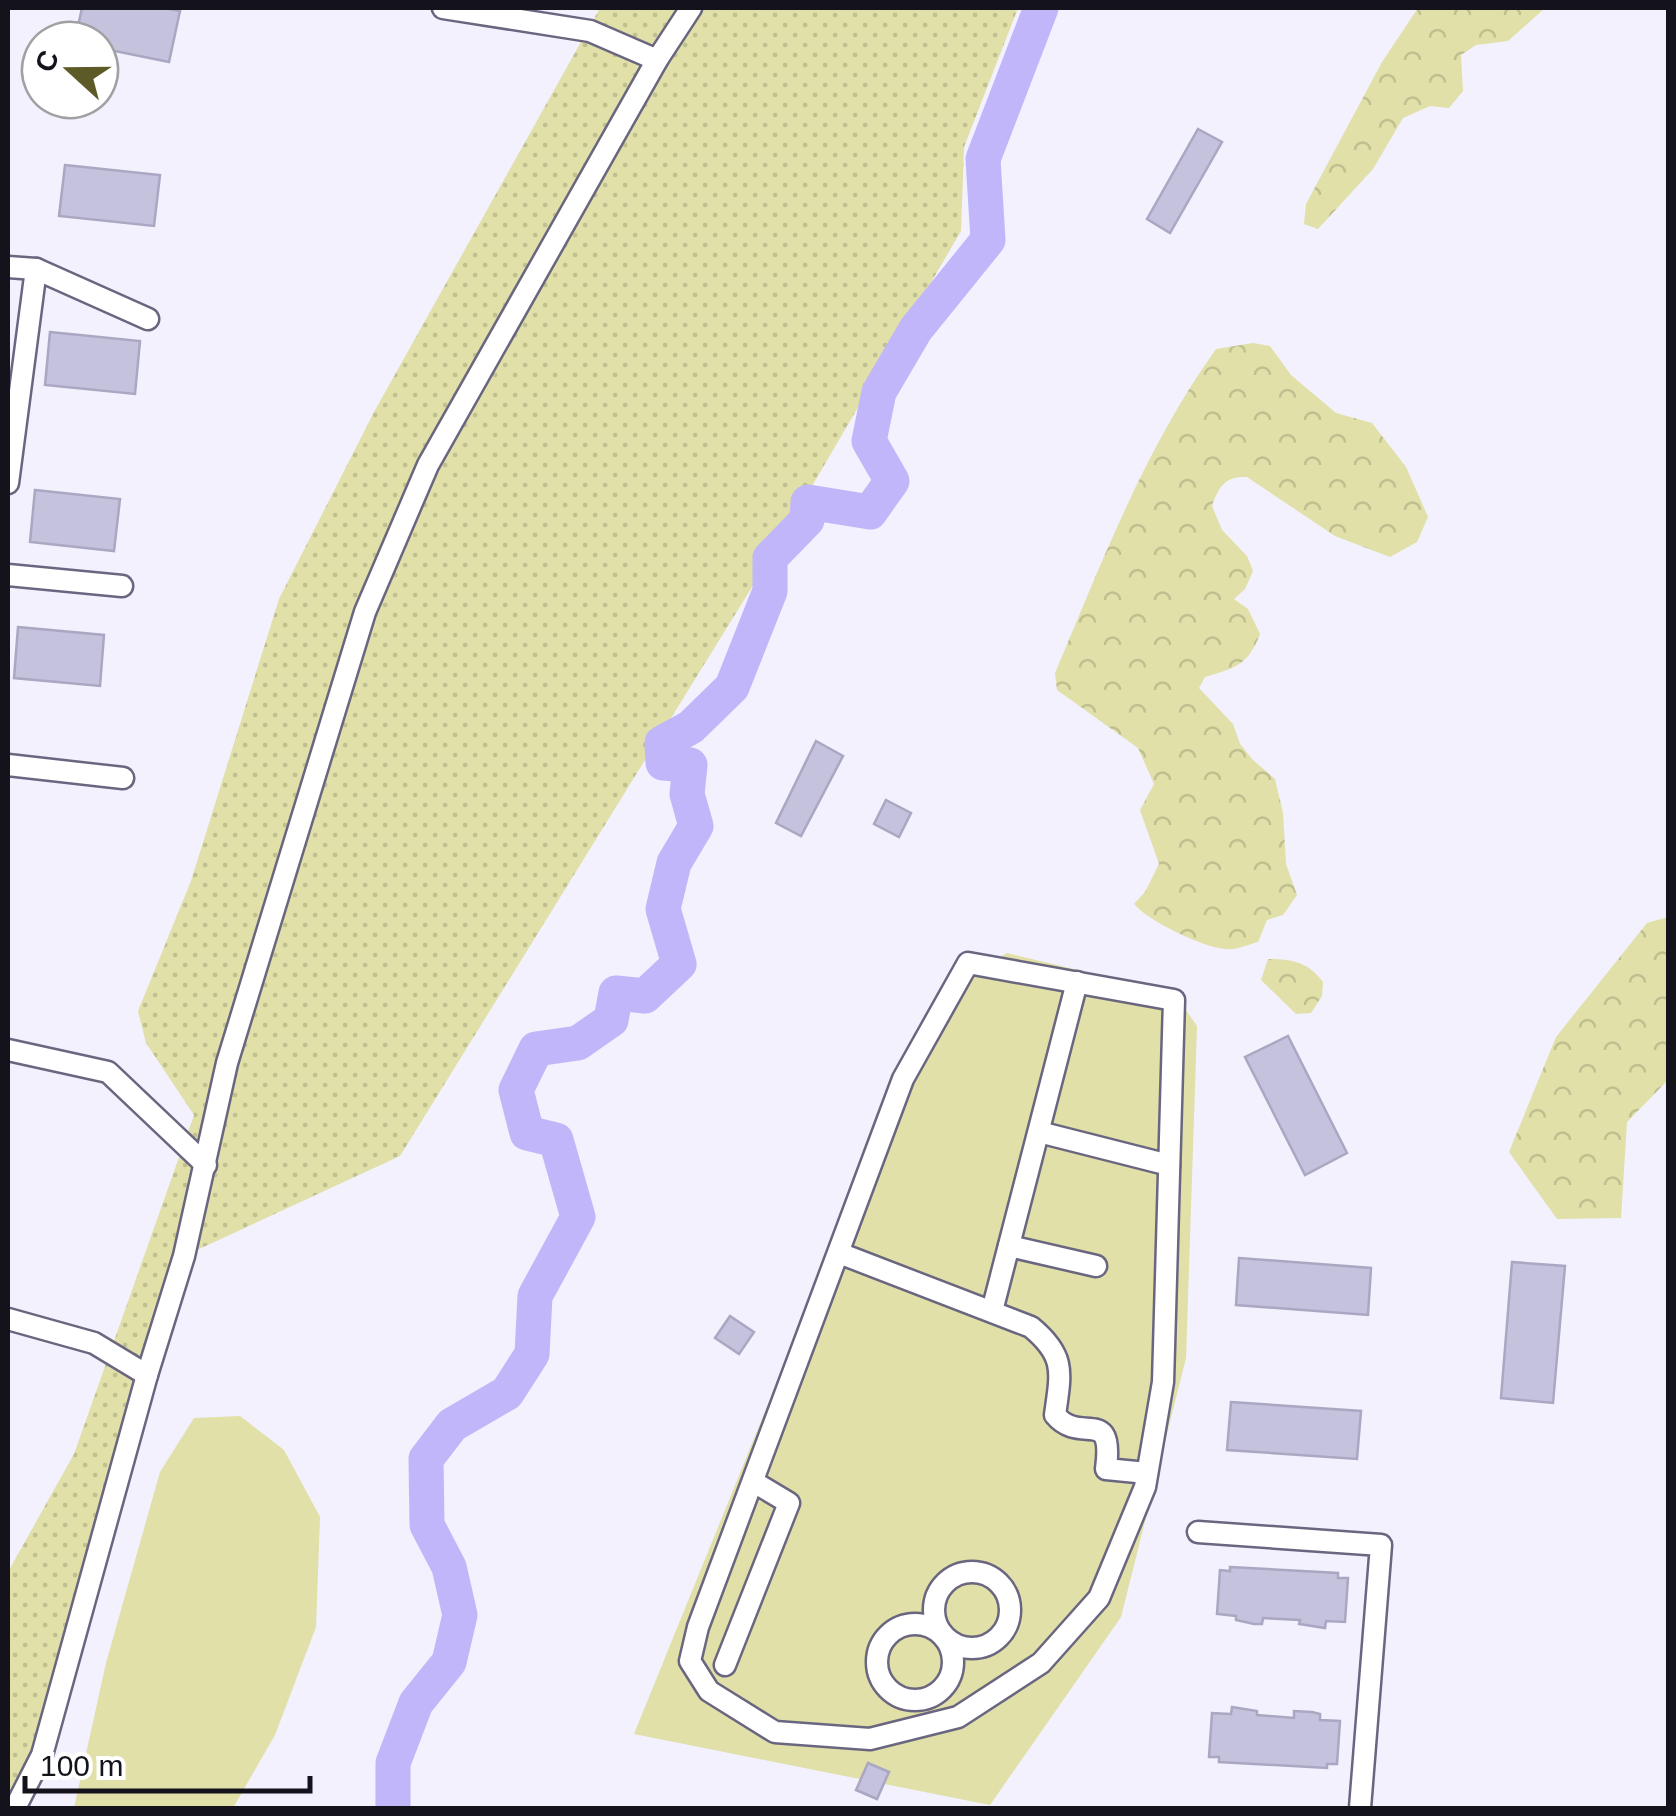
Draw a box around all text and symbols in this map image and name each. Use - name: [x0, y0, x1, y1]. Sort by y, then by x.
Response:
- north arrow: [20, 20, 120, 120]
- text: С: [29, 46, 65, 76]
- scale bar: [25, 1731, 310, 1793]
- text: 100 m: [40, 1749, 123, 1782]

